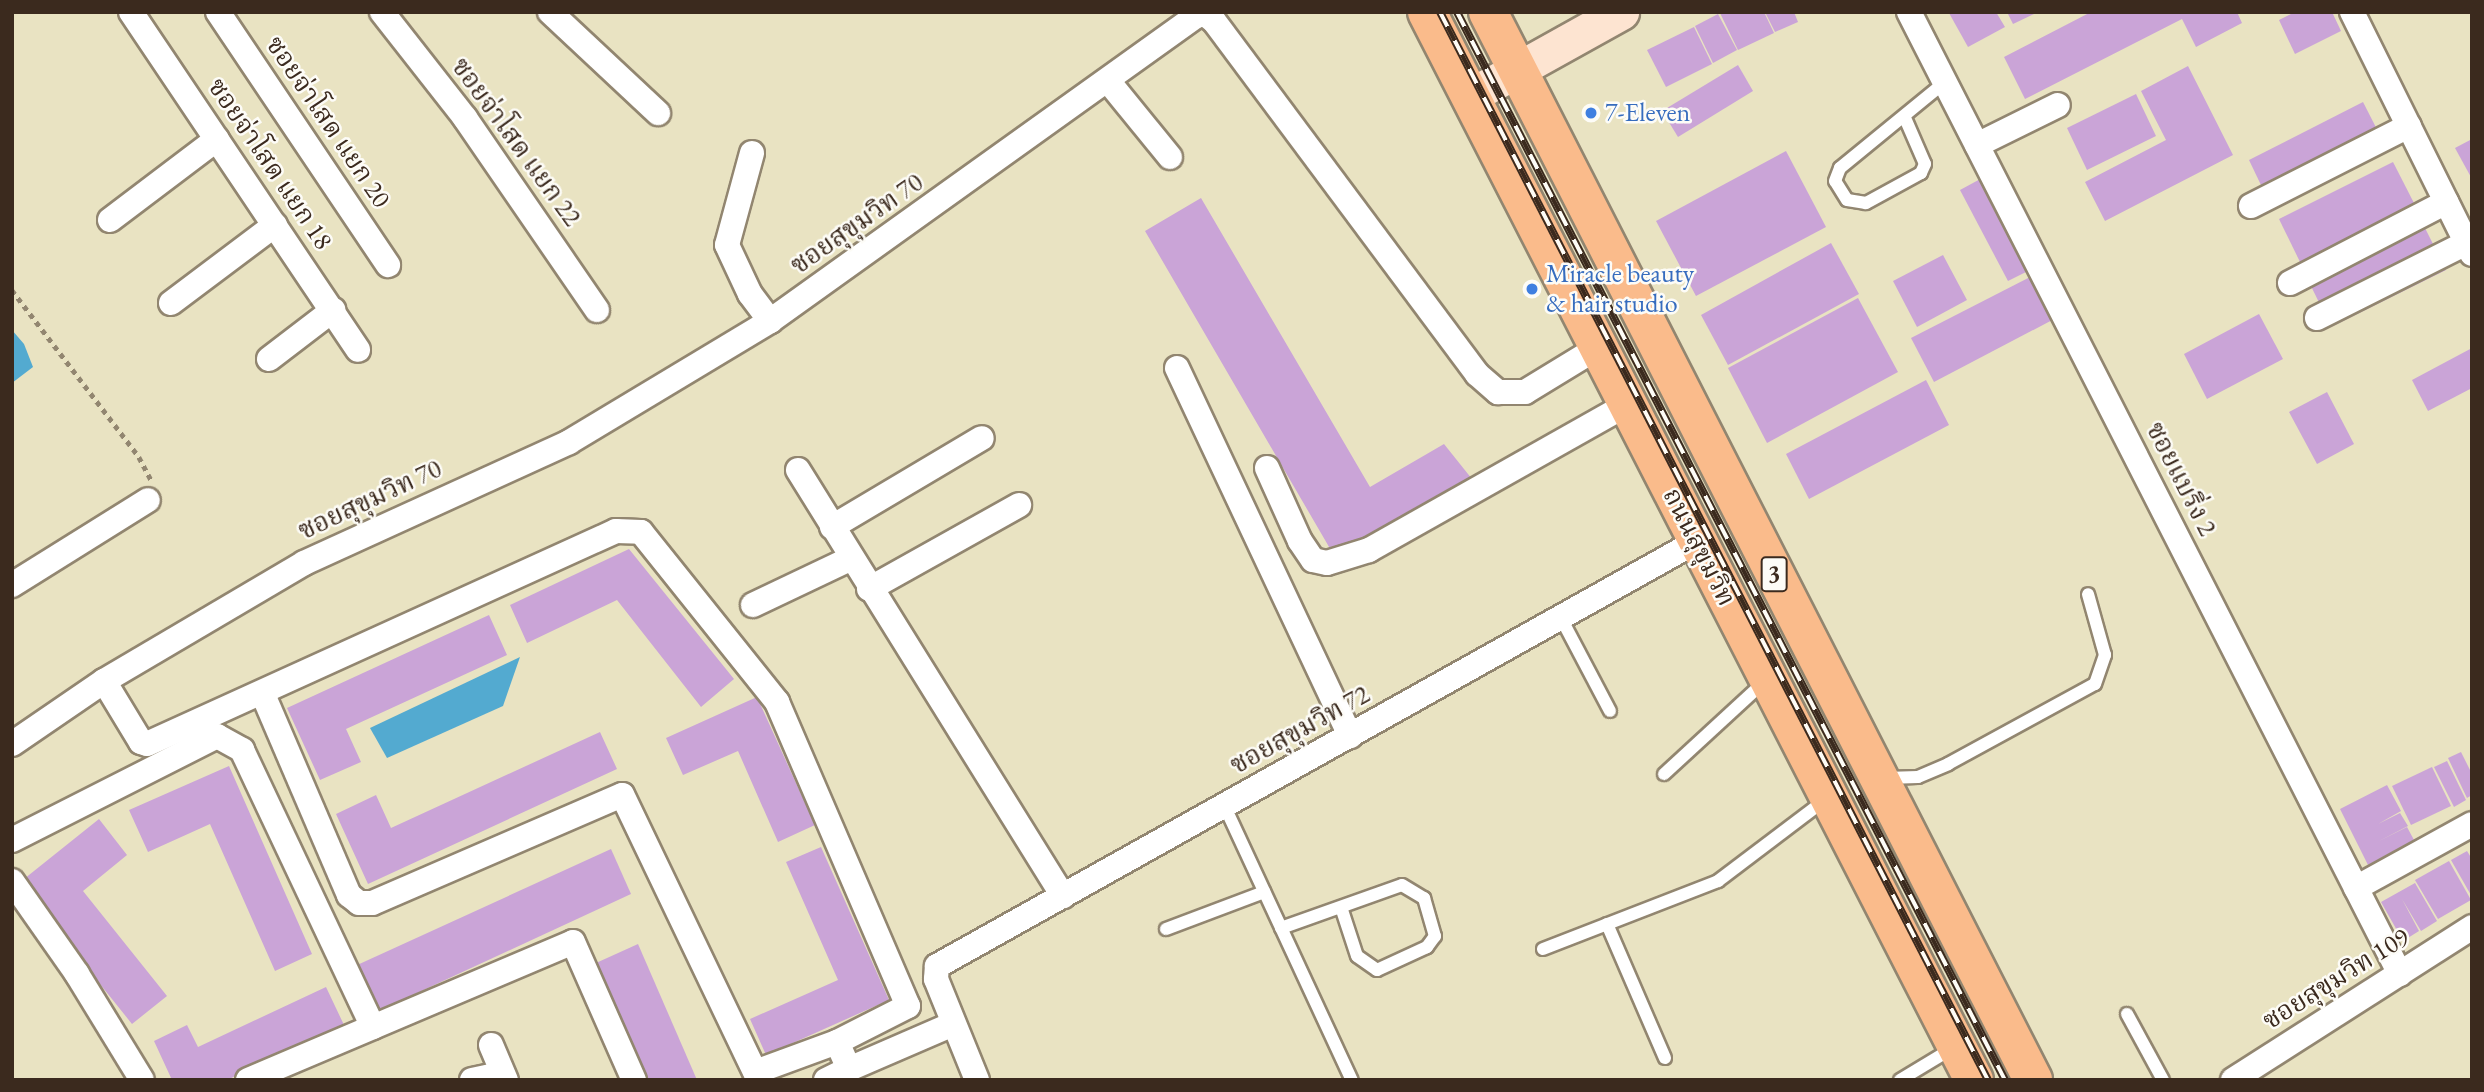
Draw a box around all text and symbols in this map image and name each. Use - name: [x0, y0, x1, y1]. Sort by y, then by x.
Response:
- street label: ซอยจ่าโสด แยก 20: [259, 30, 397, 214]
- street label: ซอยจ่าโสด แยก 22: [445, 52, 587, 232]
- street label: ซอยจ่าโสด แยก 18: [201, 72, 339, 256]
- place label: 7-Eleven: [1605, 97, 1690, 129]
- marker: 7-Eleven: [1583, 105, 1599, 121]
- street label: ซอยสุขุมวิท 70: [785, 167, 929, 281]
- place label: Miracle beauty & hair studio: [1546, 258, 1694, 320]
- marker: Miracle beauty & hair studio: [1524, 281, 1540, 297]
- street label: ซอยแบริ่ง 2: [2139, 417, 2223, 541]
- street label: ซอยสุขุมวิท 70: [293, 453, 447, 547]
- street label: ถนนสุขุมวิท: [1656, 483, 1742, 611]
- road number: 3: [1760, 554, 1788, 594]
- street label: ซอยสุขุมวิท 72: [1225, 679, 1375, 781]
- street label: ซอยสุขุมวิท 109: [2257, 922, 2415, 1036]

